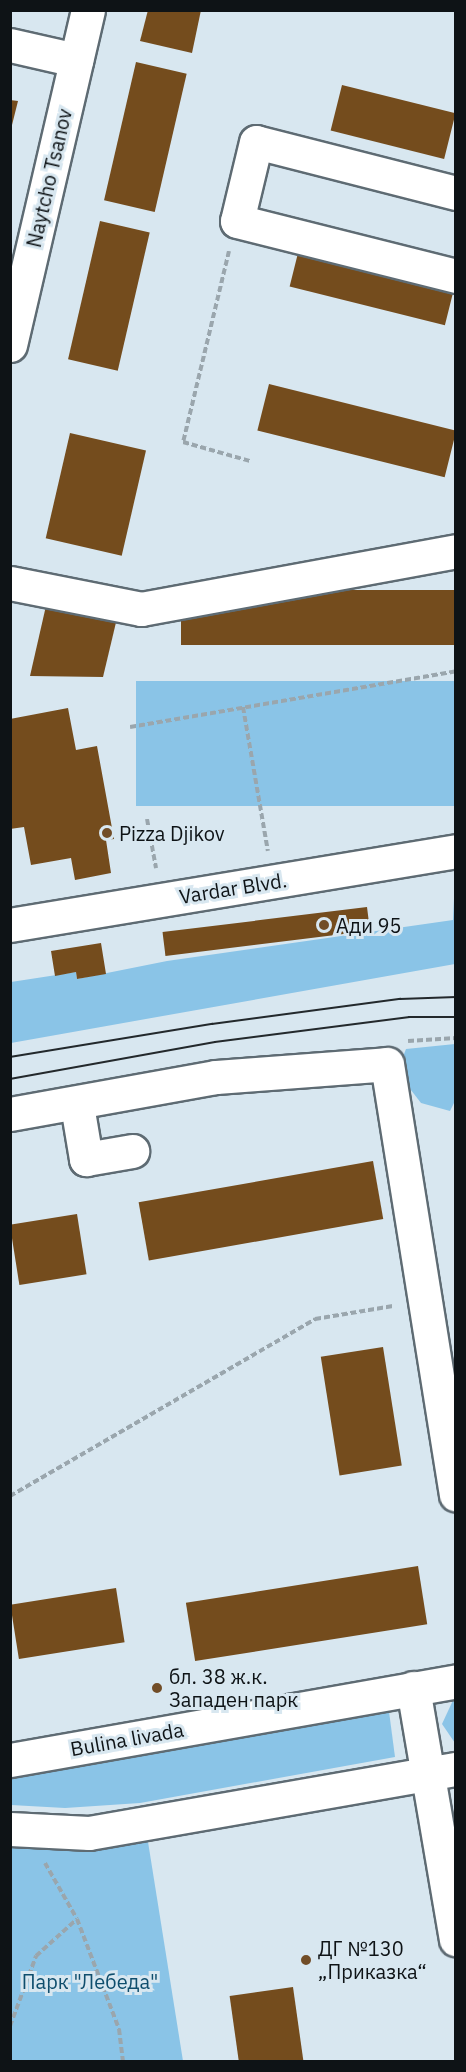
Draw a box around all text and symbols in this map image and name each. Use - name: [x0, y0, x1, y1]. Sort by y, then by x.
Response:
- street label: Naytcho Tsanov: [21, 106, 77, 250]
- place label: Pizza Djikov: [119, 821, 225, 845]
- marker: Pizza Djikov: [100, 826, 114, 840]
- street label: Vardar Blvd.: [177, 868, 289, 908]
- place label: Ади 95: [336, 913, 402, 937]
- marker: Ади 95: [317, 918, 331, 932]
- place label: бл. 38 ж.к. Западен парк: [169, 1664, 298, 1711]
- marker: бл. 38 ж.к. Западен парк: [150, 1681, 164, 1695]
- street label: Bulina livada: [68, 1717, 186, 1761]
- place label: ДГ №130 „Приказка“: [318, 1936, 427, 1983]
- marker: ДГ №130 „Приказка“: [299, 1953, 313, 1967]
- park label: Парк "Лебеда": [22, 1969, 158, 1993]

